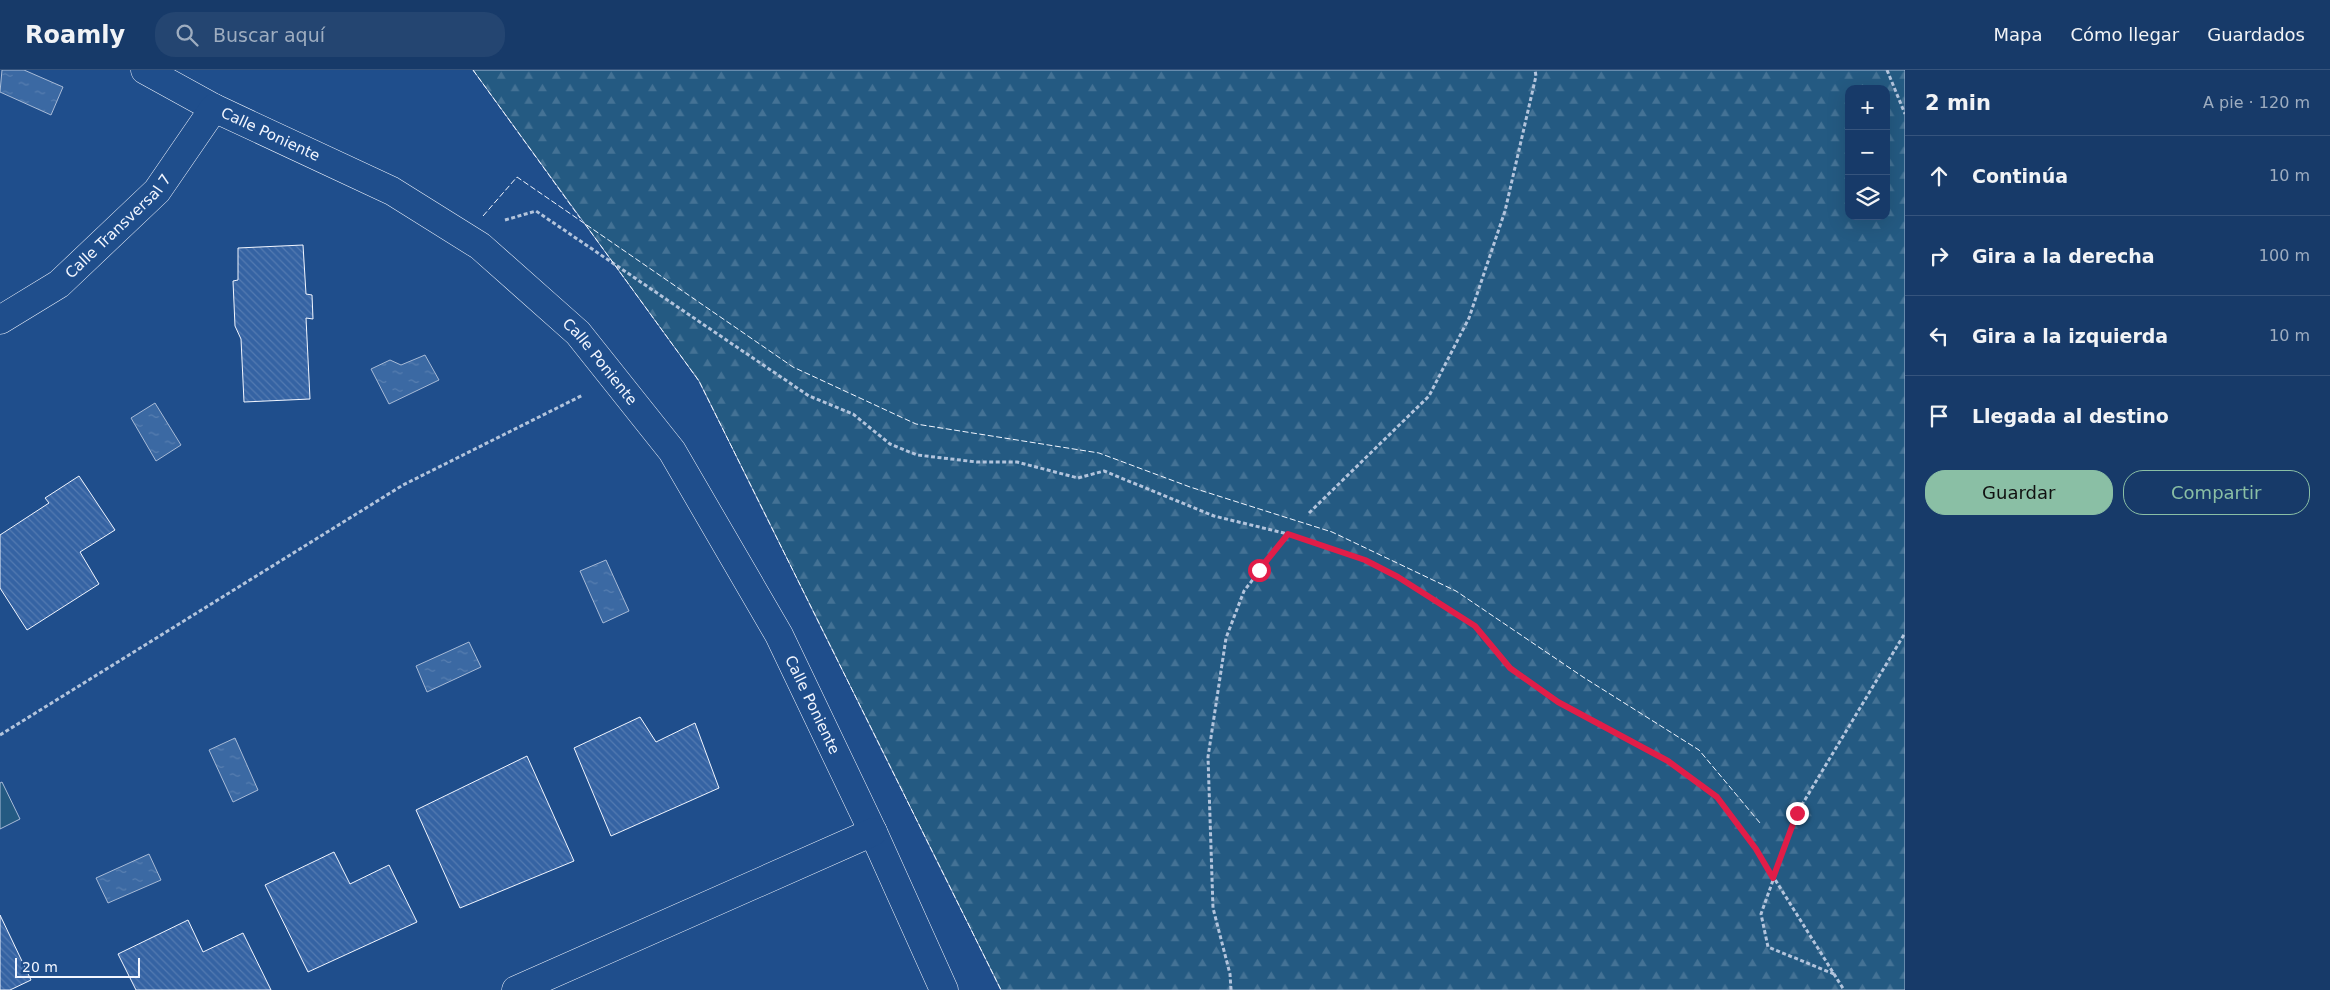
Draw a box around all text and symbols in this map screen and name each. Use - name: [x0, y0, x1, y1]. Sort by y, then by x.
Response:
- search box: [155, 12, 505, 57]
- text: Roamly: [25, 21, 125, 49]
- icon: search: [173, 21, 201, 49]
- text: Buscar aquí: [213, 24, 325, 46]
- text: Mapa: [1993, 24, 2042, 45]
- text: Cómo llegar: [2070, 24, 2179, 45]
- text: Guardados: [2207, 24, 2305, 45]
- map controls: [1845, 85, 1890, 220]
- button: +: [1845, 85, 1890, 130]
- text: 2 min: [1925, 91, 1991, 115]
- text: A pie · 120 m: [2203, 93, 2310, 112]
- street label: Calle Poniente: [218, 103, 323, 165]
- button: −: [1845, 130, 1890, 175]
- icon: ahead: [1925, 162, 1953, 190]
- text: Continúa: [1972, 165, 2068, 187]
- text: 10 m: [2269, 166, 2310, 185]
- street label: Calle Transversal 7: [62, 171, 175, 282]
- button: layers: [1845, 175, 1890, 220]
- icon: right: [1925, 242, 1953, 270]
- text: Gira a la derecha: [1972, 245, 2155, 267]
- text: 100 m: [2259, 246, 2310, 265]
- street label: Calle Poniente: [559, 315, 641, 409]
- icon: left: [1925, 322, 1953, 350]
- text: Gira a la izquierda: [1972, 325, 2168, 347]
- text: 10 m: [2269, 326, 2310, 345]
- icon: arrive: [1925, 402, 1953, 430]
- text: Llegada al destino: [1972, 405, 2169, 427]
- button: Guardar: [1925, 470, 2113, 515]
- button: Compartir: [2123, 470, 2310, 515]
- route start: [1248, 559, 1271, 582]
- street label: Calle Poniente: [781, 652, 844, 757]
- route end: [1786, 802, 1809, 825]
- scale bar: [15, 955, 140, 978]
- text: 20 m: [22, 959, 58, 975]

